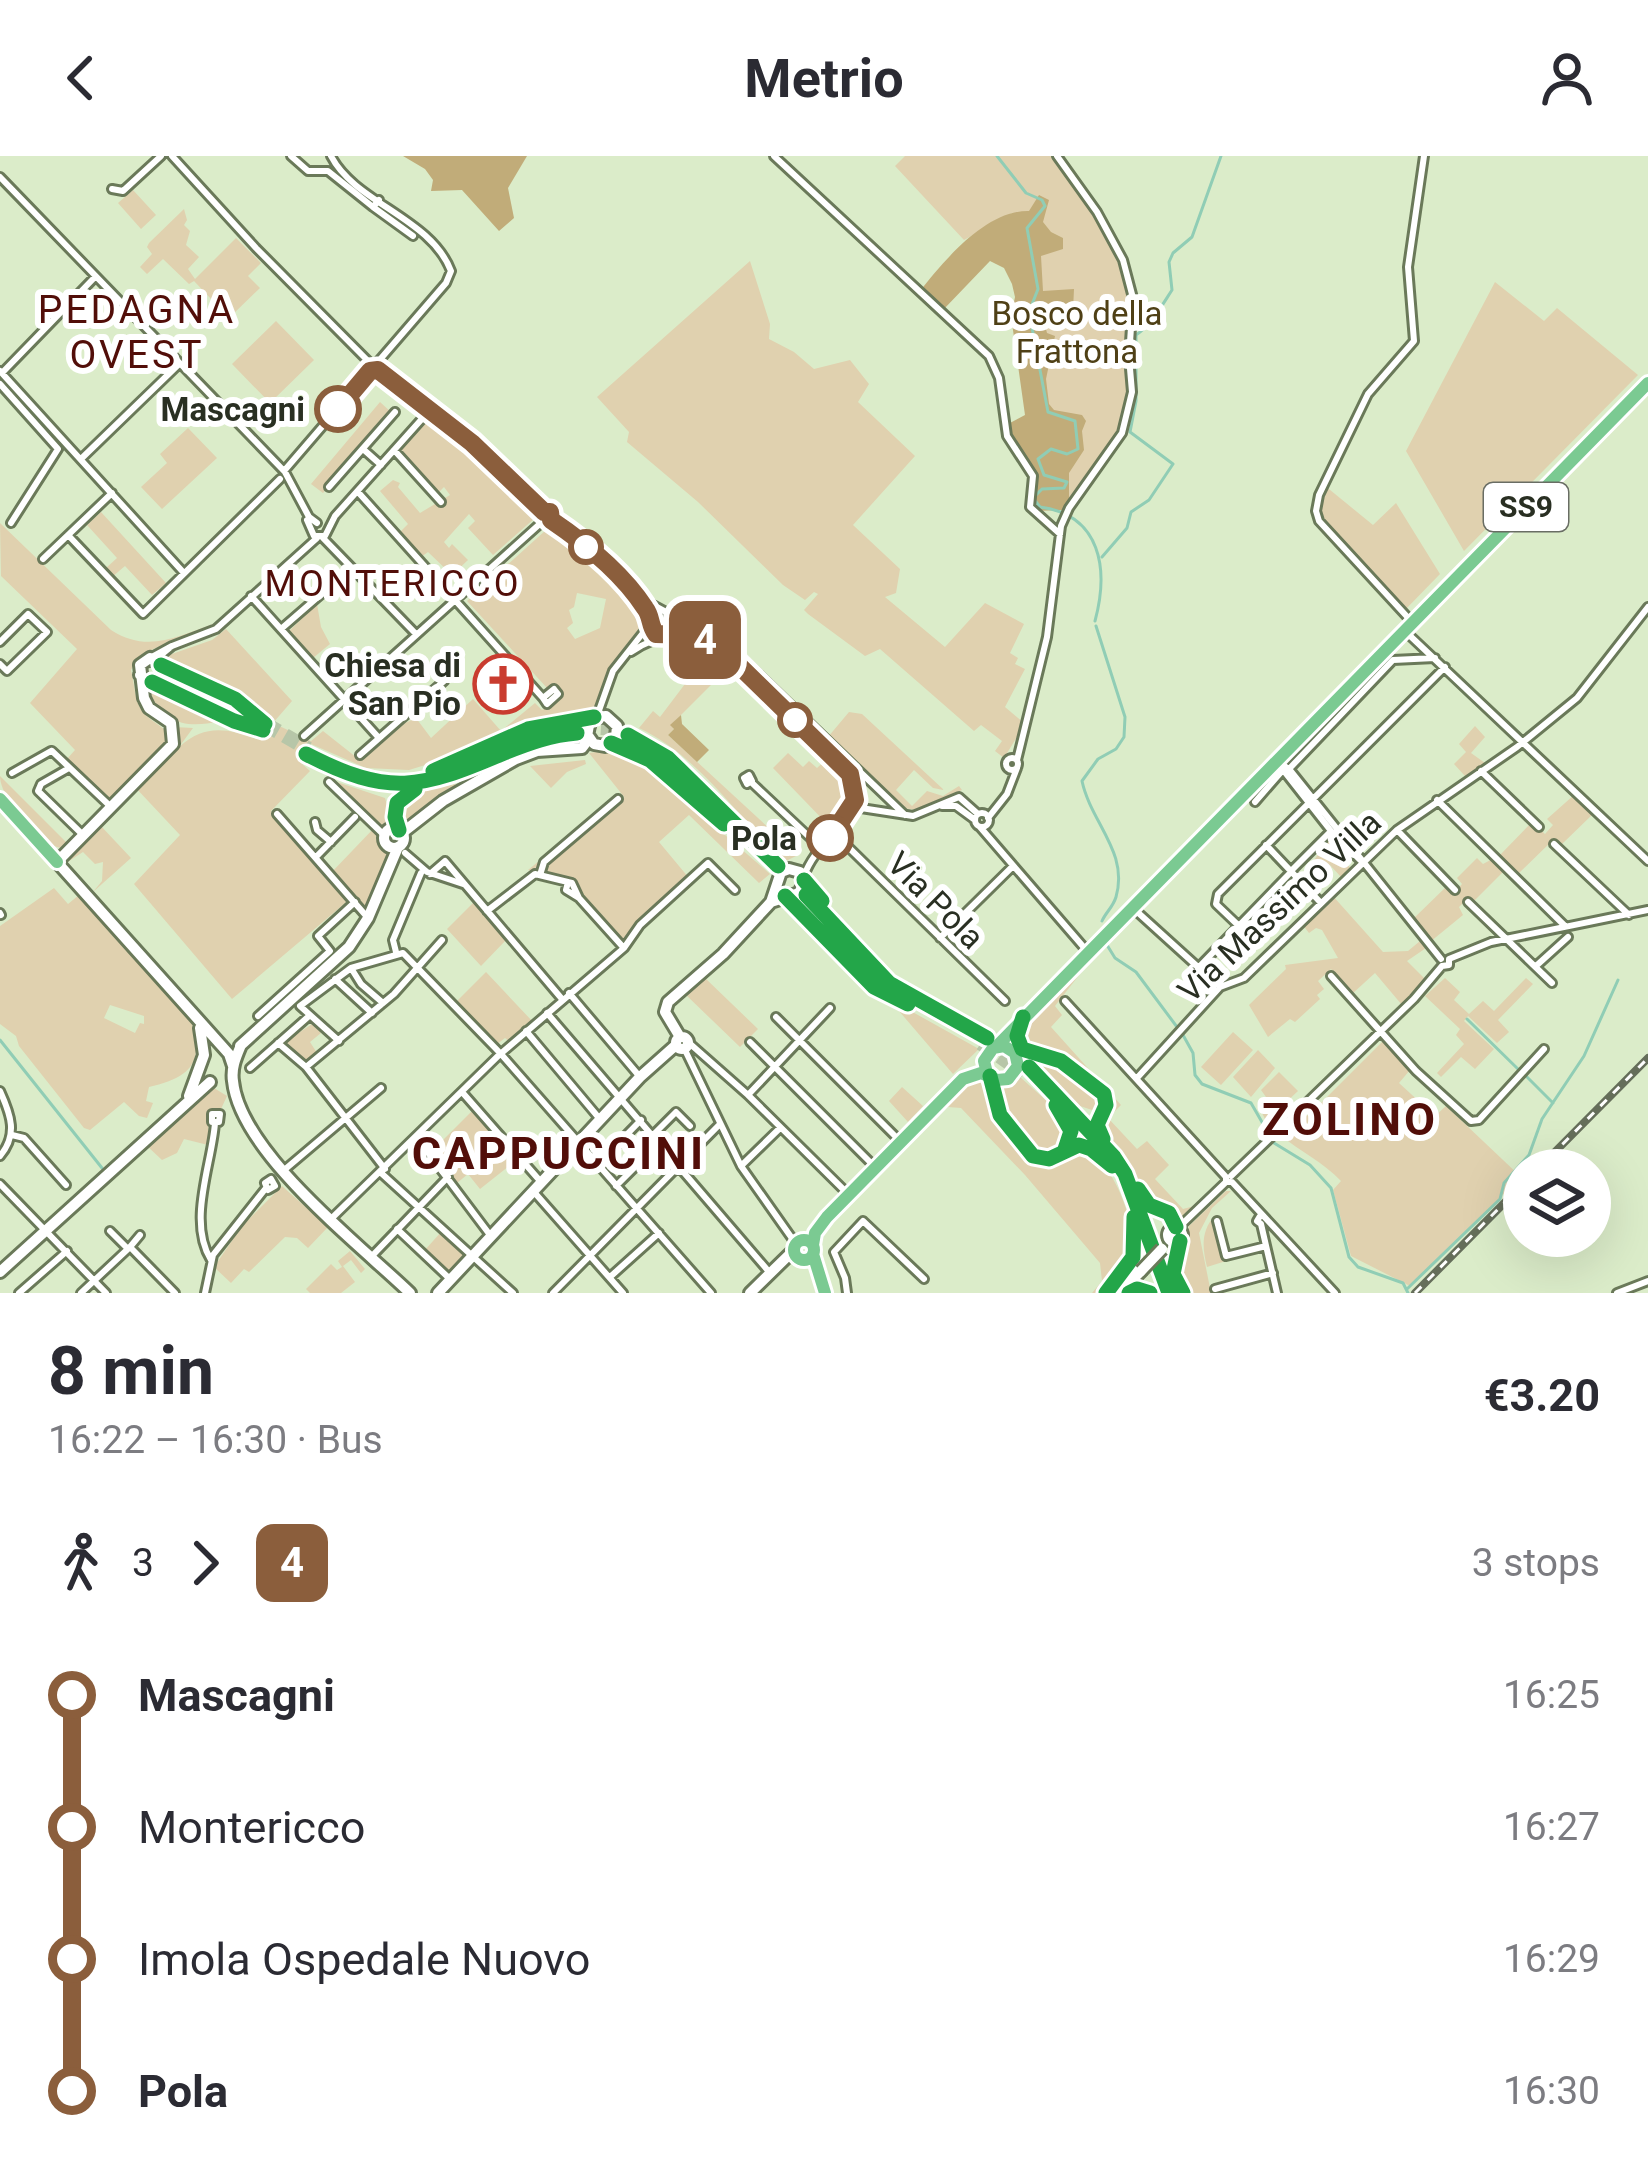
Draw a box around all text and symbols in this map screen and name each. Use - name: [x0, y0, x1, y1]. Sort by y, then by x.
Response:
- icon: back: [48, 45, 114, 111]
- icon: person: [1534, 45, 1600, 111]
- text: Metrio: [744, 47, 904, 110]
- district label: PEDAGNA OVEST: [38, 287, 236, 378]
- park label: Bosco della Frattona: [992, 294, 1162, 371]
- marker: Mascagni: [316, 387, 360, 431]
- place label: Mascagni: [161, 390, 305, 429]
- road number: SS9: [1484, 483, 1568, 531]
- unlabelled marker: [570, 531, 602, 563]
- district label: MONTERICCO: [265, 563, 521, 605]
- line badge: 4: [666, 601, 744, 679]
- text: 4: [693, 615, 717, 664]
- place label: Chiesa di San Pio: [324, 646, 461, 723]
- church icon: Chiesa di San Pio: [472, 653, 534, 715]
- unlabelled marker: [779, 704, 811, 736]
- street label: Via Massimo Villa: [1170, 802, 1389, 1010]
- marker: Pola: [808, 816, 852, 860]
- place label: Pola: [731, 819, 797, 858]
- street label: Via Pola: [879, 844, 992, 957]
- district label: ZOLINO: [1262, 1093, 1438, 1146]
- district label: CAPPUCCINI: [412, 1127, 706, 1180]
- map controls: [1503, 1149, 1611, 1257]
- button: layers: [1503, 1149, 1611, 1257]
- text: 8 min: [48, 1333, 214, 1410]
- text: €3.20: [1484, 1369, 1600, 1422]
- text: 16:22 – 16:30 · Bus: [48, 1417, 383, 1463]
- icon: walk: [48, 1530, 114, 1596]
- icon: forward: [172, 1530, 238, 1596]
- text: 4: [280, 1538, 304, 1587]
- text: 3: [132, 1540, 154, 1586]
- text: 3 stops: [1472, 1540, 1600, 1586]
- text: Mascagni: [138, 1669, 335, 1722]
- text: 16:25: [1503, 1672, 1600, 1718]
- text: Montericco: [138, 1801, 365, 1854]
- text: 16:27: [1503, 1804, 1600, 1850]
- text: Imola Ospedale Nuovo: [138, 1933, 590, 1986]
- text: 16:29: [1503, 1936, 1600, 1982]
- text: Pola: [138, 2065, 228, 2118]
- text: 16:30: [1503, 2068, 1600, 2114]

